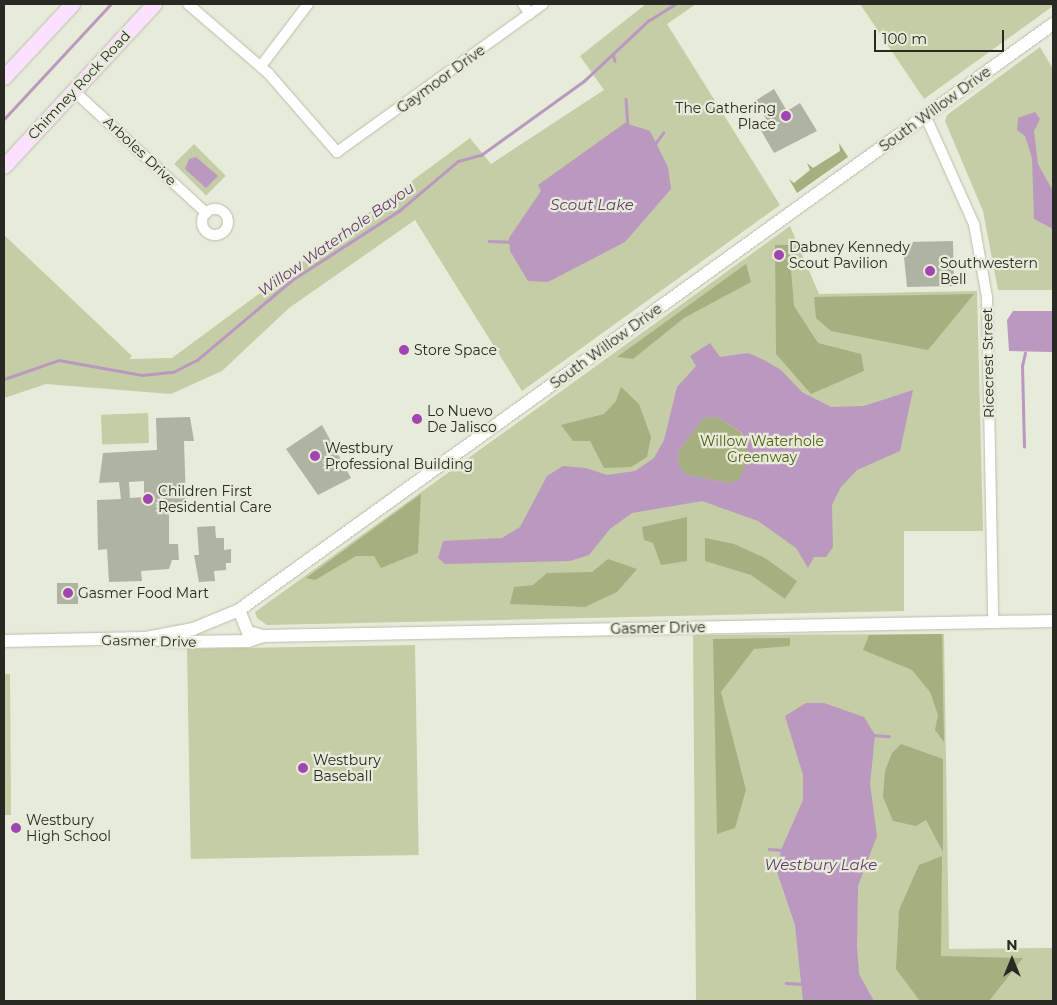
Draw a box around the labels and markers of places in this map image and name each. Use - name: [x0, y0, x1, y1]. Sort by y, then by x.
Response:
- place label: The Gathering Place: [675, 100, 776, 132]
- marker: The Gathering Place: [780, 110, 792, 122]
- place label: Dabney Kennedy Scout Pavilion: [789, 239, 910, 272]
- marker: Dabney Kennedy Scout Pavilion: [773, 249, 785, 261]
- place label: Southwestern Bell: [940, 255, 1038, 288]
- marker: Southwestern Bell: [924, 265, 936, 277]
- place label: Store Space: [414, 342, 497, 358]
- marker: Store Space: [398, 344, 410, 356]
- place label: Lo Nuevo De Jalisco: [427, 403, 497, 436]
- marker: Lo Nuevo De Jalisco: [411, 413, 423, 425]
- place label: Westbury Professional Building: [325, 440, 473, 472]
- marker: Westbury Professional Building: [309, 450, 321, 462]
- place label: Children First Residential Care: [158, 483, 272, 516]
- marker: Children First Residential Care: [142, 493, 154, 505]
- place label: Gasmer Food Mart: [78, 585, 209, 601]
- marker: Gasmer Food Mart: [62, 587, 74, 599]
- place label: Westbury Baseball: [313, 752, 381, 784]
- marker: Westbury Baseball: [297, 762, 309, 774]
- place label: Westbury High School: [26, 812, 111, 844]
- marker: Westbury High School: [10, 822, 22, 834]

